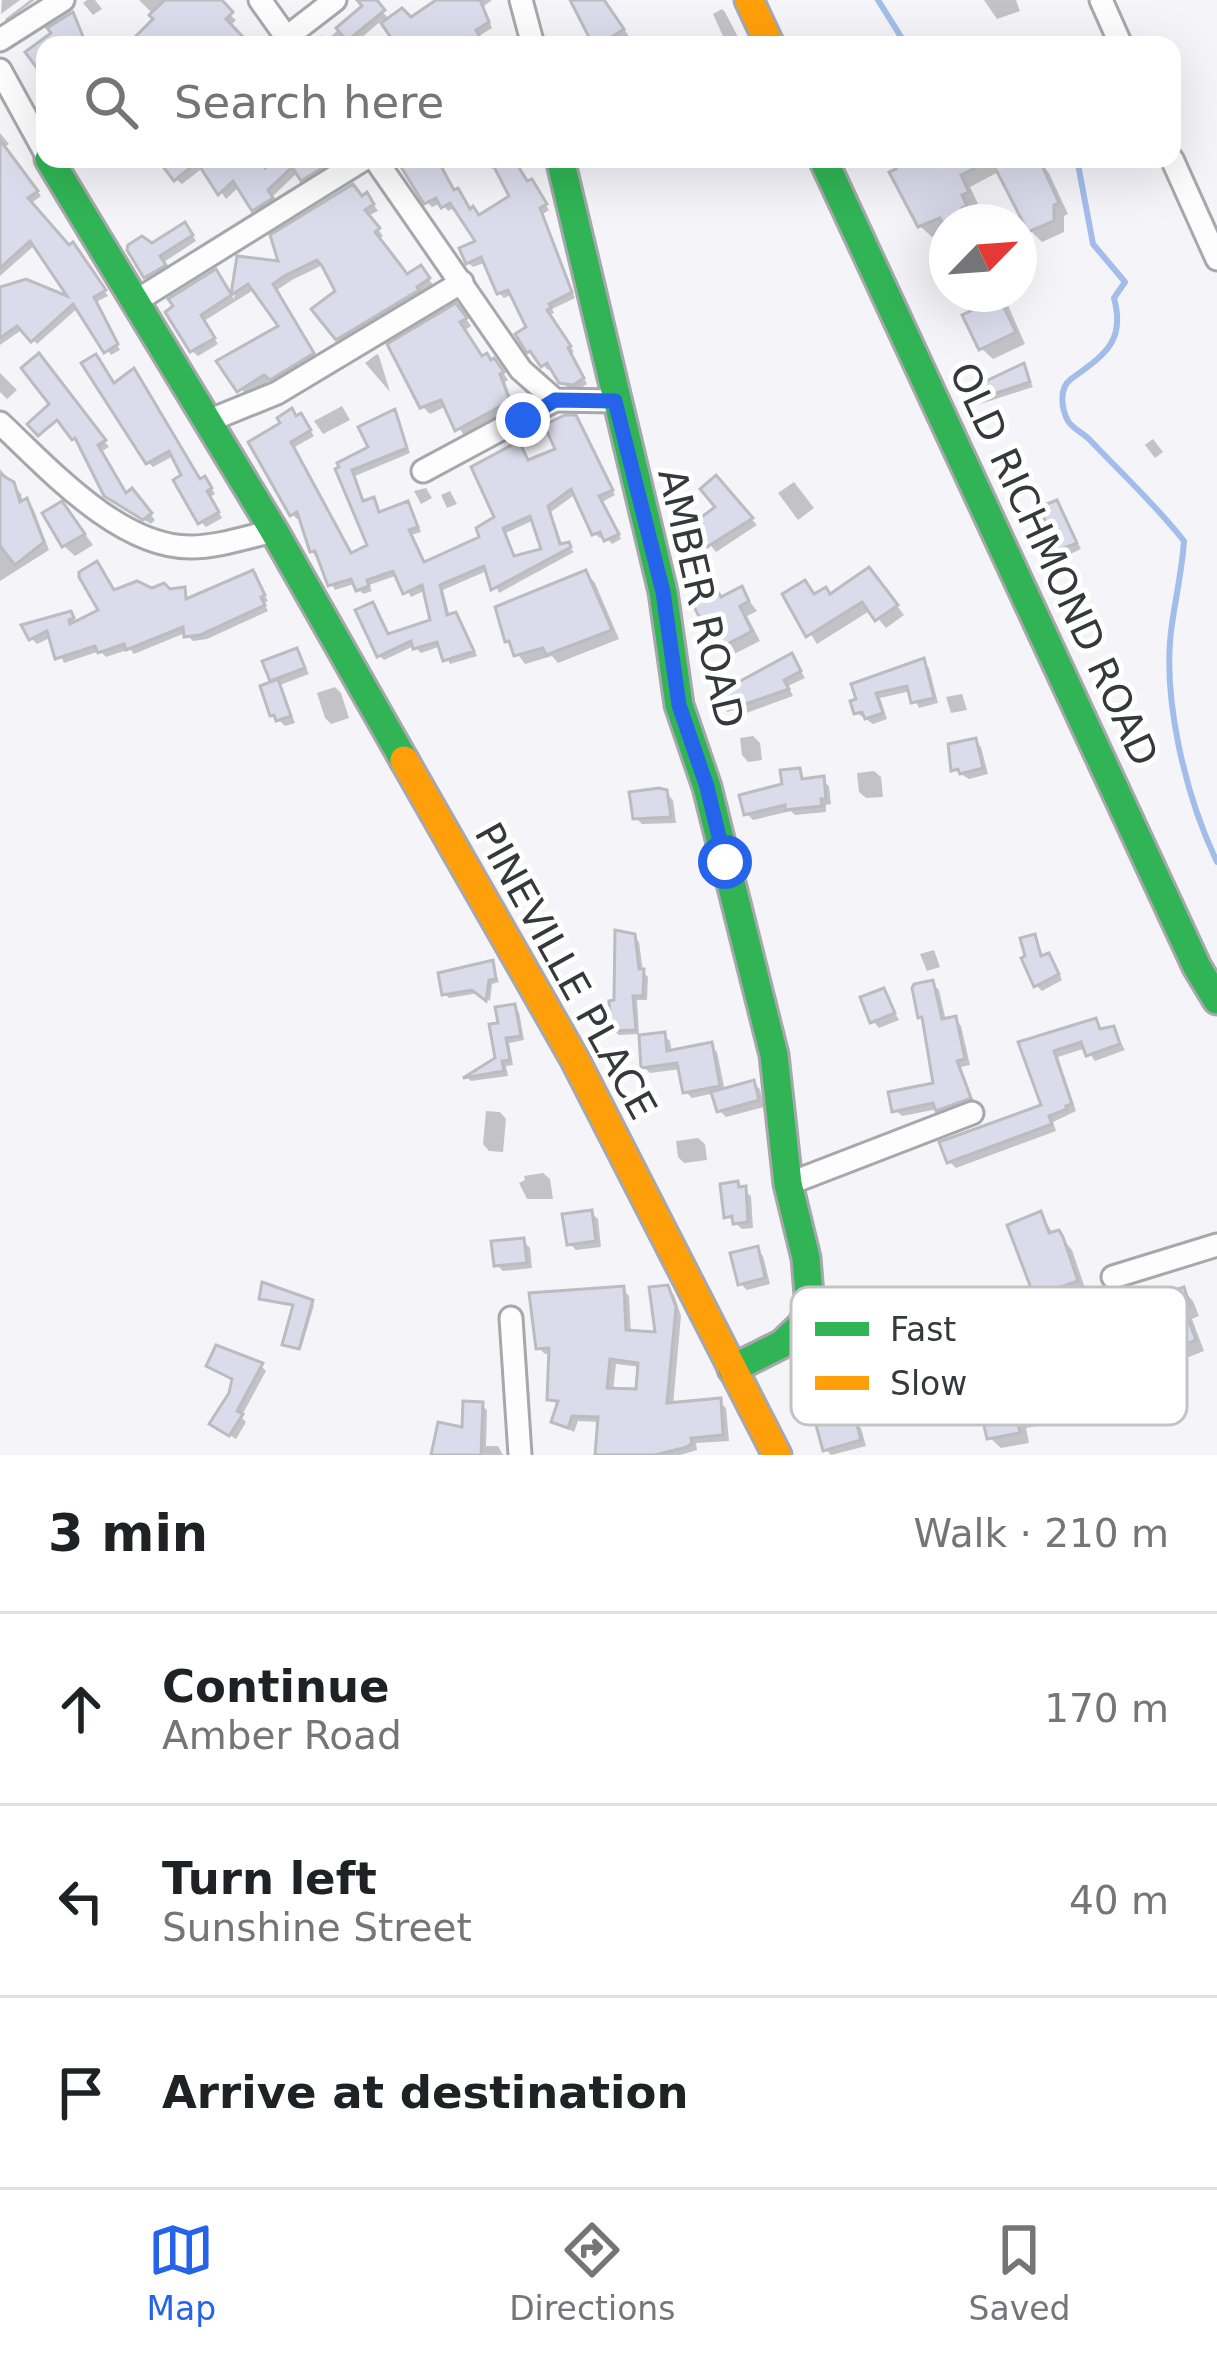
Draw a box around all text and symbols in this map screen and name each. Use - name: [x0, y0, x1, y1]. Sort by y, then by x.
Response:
- search box: [36, 36, 1181, 168]
- icon: search: [78, 69, 144, 135]
- text: Search here: [174, 76, 444, 129]
- north arrow: [929, 204, 1037, 312]
- street label: OLD RICHMOND ROAD: [941, 355, 1167, 773]
- route end: [496, 393, 550, 447]
- street label: AMBER ROAD: [649, 464, 753, 732]
- street label: PINEVILLE PLACE: [466, 815, 666, 1127]
- route start: [698, 835, 752, 889]
- legend: [791, 1287, 1187, 1425]
- text: Fast: [890, 1310, 956, 1349]
- text: Slow: [890, 1364, 967, 1403]
- text: 3 min: [48, 1504, 208, 1563]
- text: Walk · 210 m: [914, 1511, 1169, 1556]
- text: Continue: [162, 1660, 390, 1713]
- icon: ahead: [48, 1676, 114, 1742]
- text: 170 m: [1044, 1686, 1169, 1731]
- text: Amber Road: [162, 1713, 402, 1758]
- text: Turn left: [162, 1852, 377, 1905]
- icon: left: [48, 1868, 114, 1934]
- text: 40 m: [1069, 1878, 1169, 1923]
- text: Sunshine Street: [162, 1905, 472, 1950]
- icon: arrive: [48, 2060, 114, 2126]
- text: Arrive at destination: [162, 2066, 688, 2119]
- tab: Map: [147, 2217, 216, 2328]
- tab: Directions: [509, 2217, 675, 2328]
- tab: Saved: [969, 2217, 1070, 2328]

